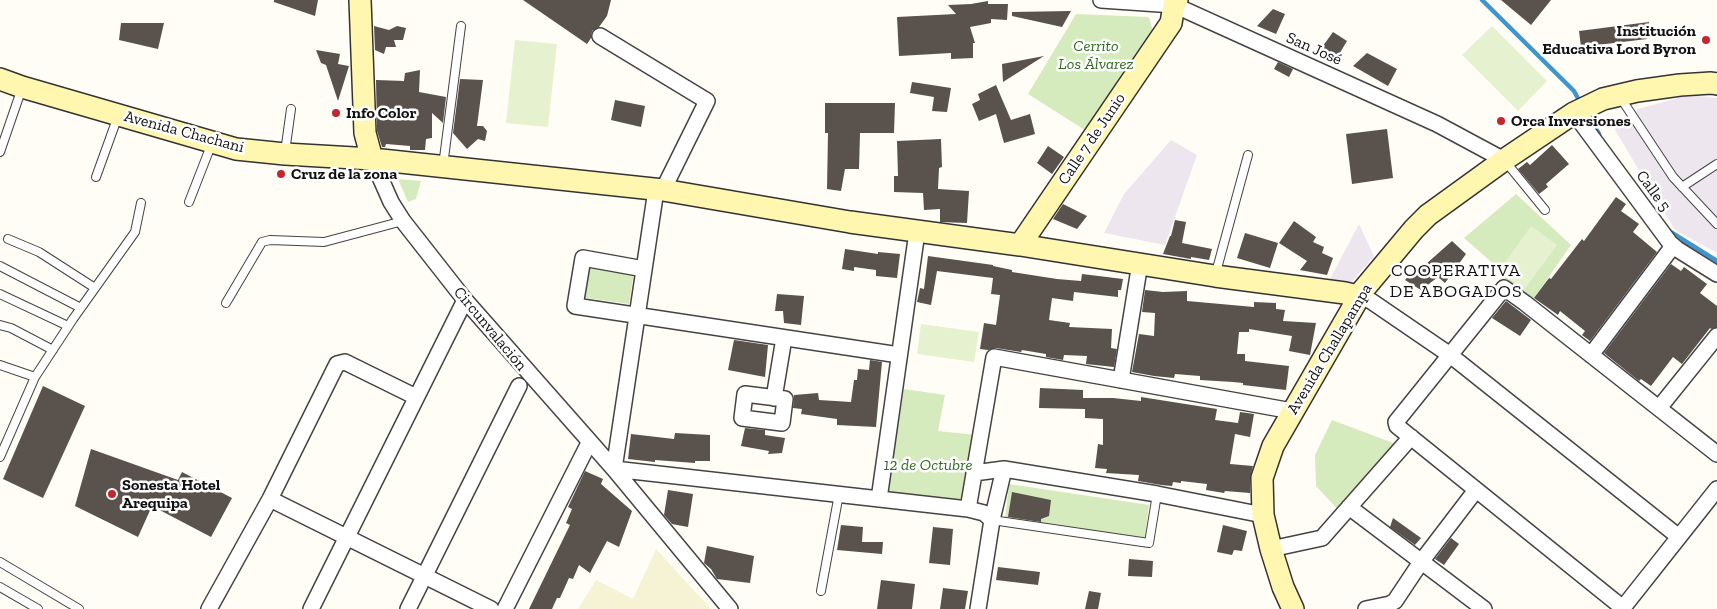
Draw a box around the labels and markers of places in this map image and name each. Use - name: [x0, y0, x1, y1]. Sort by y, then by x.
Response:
- place label: Institución Educativa Lord Byron: [1542, 21, 1696, 59]
- marker: Institución Educativa Lord Byron: [1700, 34, 1712, 46]
- place label: Info Color: [346, 103, 416, 123]
- marker: Info Color: [330, 107, 342, 119]
- place label: Orca Inversiones: [1511, 111, 1631, 131]
- marker: Orca Inversiones: [1495, 115, 1507, 127]
- place label: Cruz de la zona: [291, 164, 397, 184]
- marker: Cruz de la zona: [275, 168, 287, 180]
- place label: Sonesta Hotel Arequipa: [122, 475, 220, 513]
- marker: Sonesta Hotel Arequipa: [106, 488, 118, 500]

